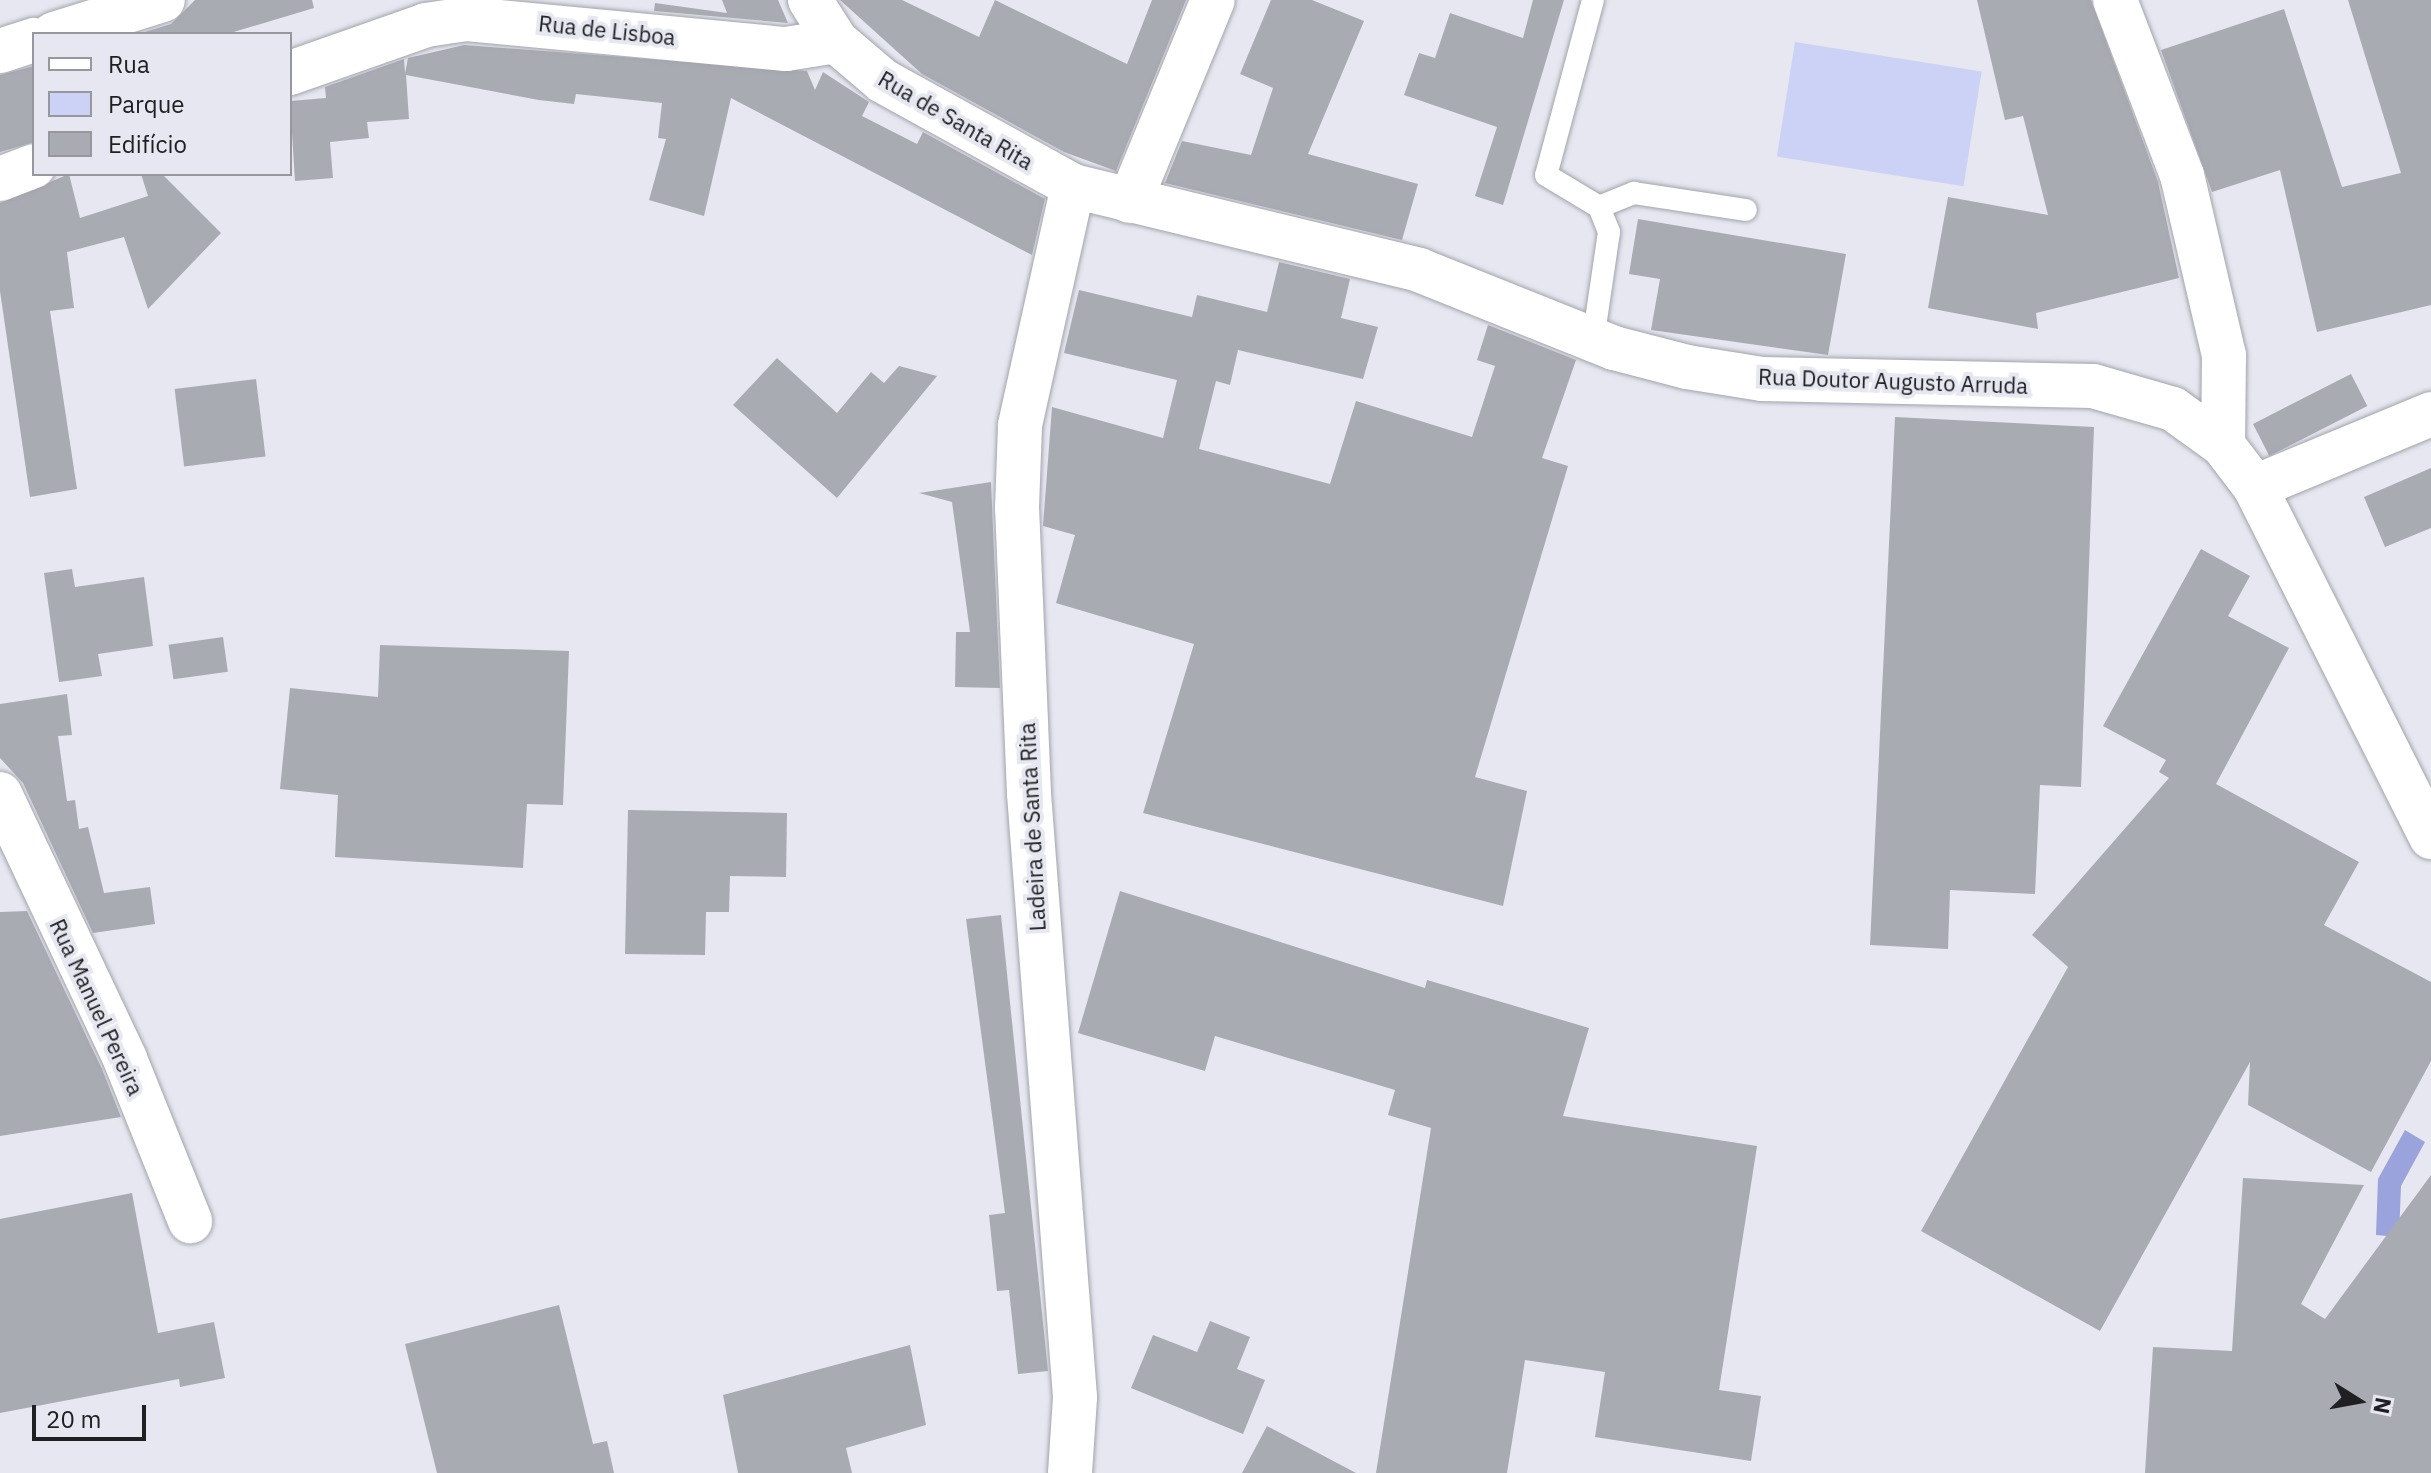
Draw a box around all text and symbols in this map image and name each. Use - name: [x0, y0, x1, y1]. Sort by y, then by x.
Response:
- street label: Rua de Lisboa: [537, 10, 677, 50]
- legend: [32, 32, 292, 176]
- text: Rua: [108, 48, 150, 80]
- street label: Rua de Santa Rita: [874, 65, 1038, 175]
- text: Parque: [108, 88, 185, 120]
- text: Edifício: [108, 128, 187, 160]
- street label: Rua Doutor Augusto Arruda: [1758, 363, 2028, 399]
- street label: Ladeira de Santa Rita: [1013, 722, 1051, 932]
- street label: Rua Manuel Pereira: [45, 915, 149, 1099]
- north arrow: [2319, 1361, 2399, 1441]
- scale bar: [36, 1389, 150, 1439]
- text: N: [2367, 1395, 2399, 1416]
- text: 20 m: [46, 1403, 101, 1435]

